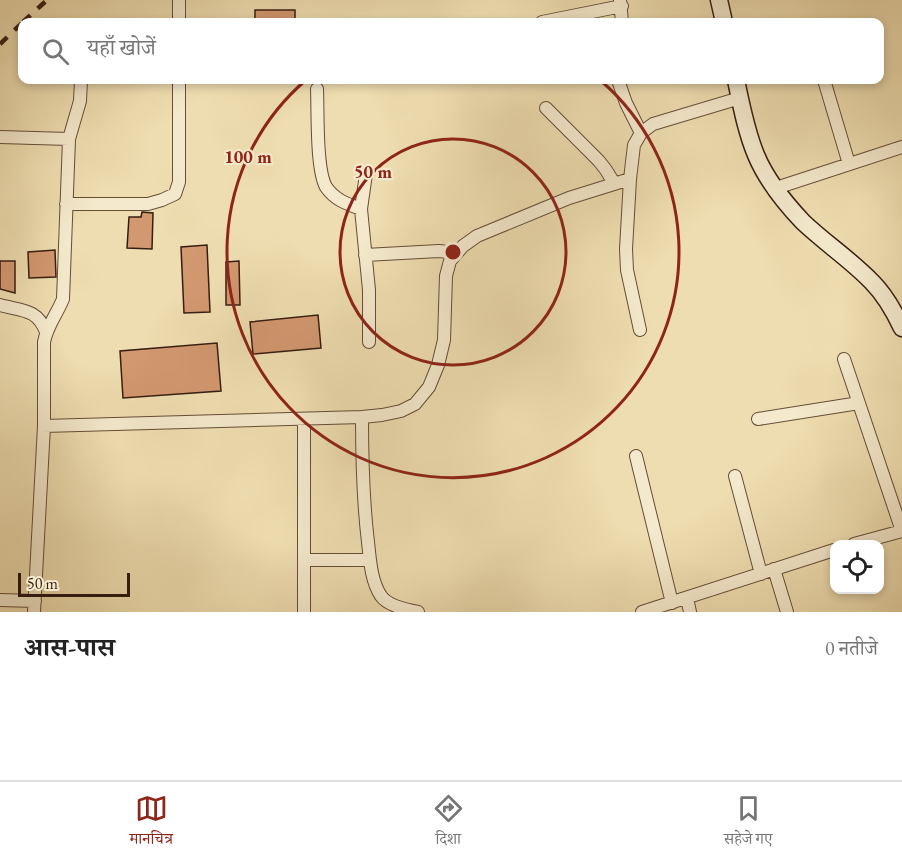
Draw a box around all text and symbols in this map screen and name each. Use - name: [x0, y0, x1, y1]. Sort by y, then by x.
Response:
- search box: [18, 18, 884, 84]
- text: यहाँ खोजें: [87, 33, 156, 62]
- icon: search: [39, 35, 72, 68]
- text: 100 m: [224, 145, 272, 168]
- text: 50 m: [354, 160, 392, 183]
- centre of rings: [443, 242, 463, 262]
- map controls: [830, 540, 884, 594]
- button: locate: [830, 540, 884, 594]
- scale bar: [18, 570, 130, 598]
- text: 50 m: [27, 573, 58, 594]
- text: आस-पास: [24, 630, 115, 664]
- text: 0 नतीजे: [825, 635, 878, 661]
- tab: मानचित्र: [129, 792, 173, 854]
- tab: दिशा: [432, 792, 465, 854]
- tab: सहेजे गए: [724, 792, 772, 854]

